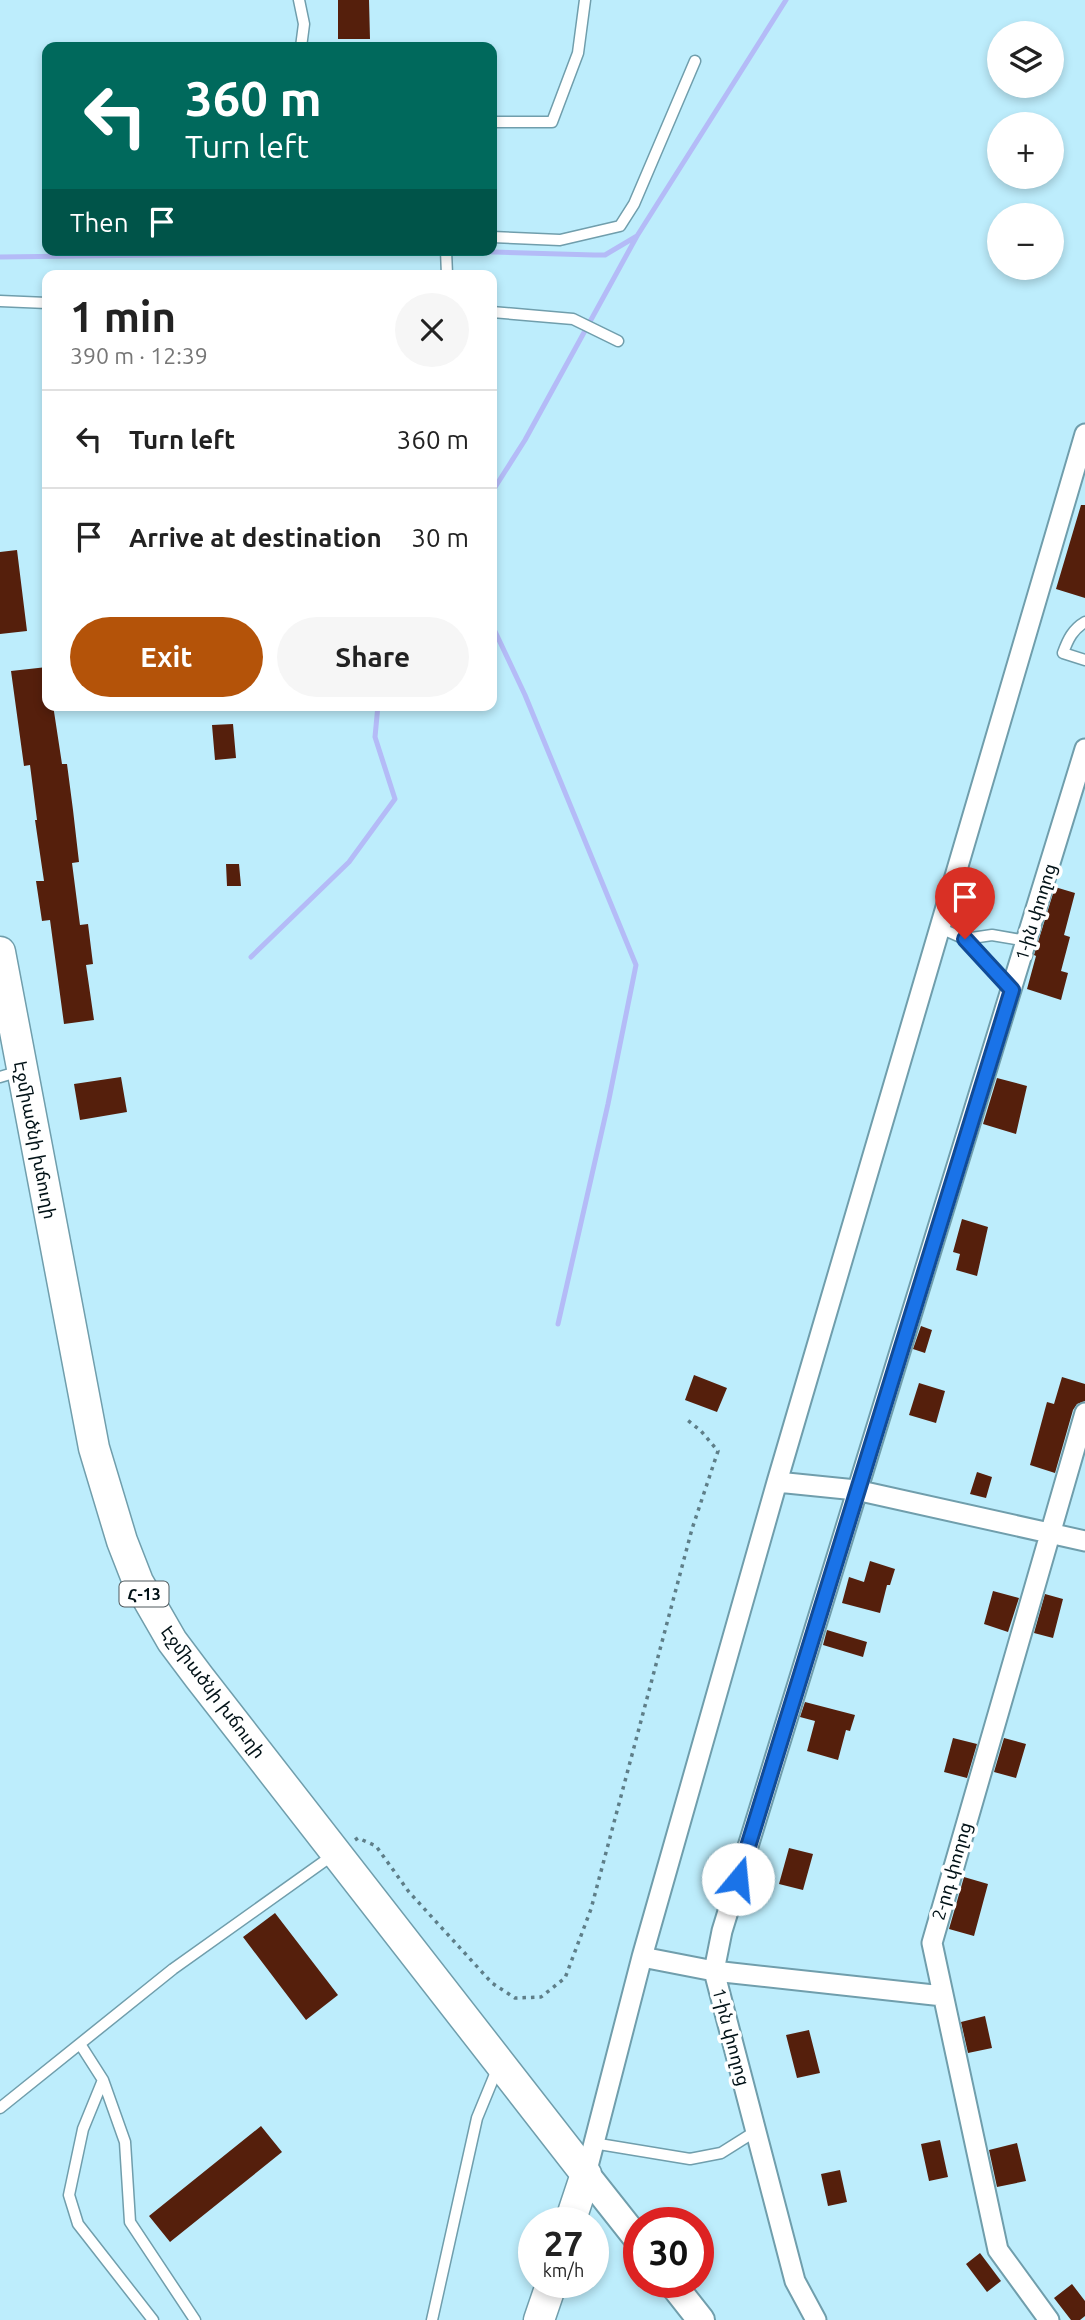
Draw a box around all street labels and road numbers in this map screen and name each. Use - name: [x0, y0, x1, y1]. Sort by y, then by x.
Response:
- street label: 1-ին փողոց: [1011, 861, 1060, 963]
- street label: Էջմիածնի խճուղի: [10, 1059, 61, 1221]
- road number: Հ-13: [120, 1582, 168, 1606]
- street label: Էջմիածնի խճուղի: [157, 1621, 270, 1762]
- street label: 2-րդ փողոց: [927, 1819, 976, 1922]
- street label: 1-ին փողոց: [708, 1986, 755, 2088]

